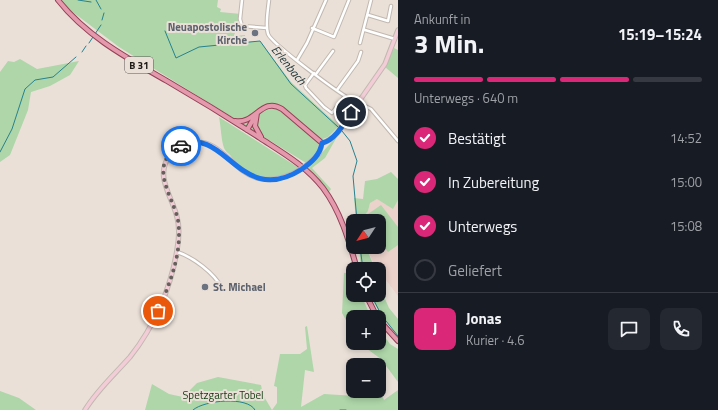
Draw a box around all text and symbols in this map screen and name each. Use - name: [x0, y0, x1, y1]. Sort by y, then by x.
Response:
- text: Ankunft in: [414, 9, 470, 29]
- place label: Neuapostolische Kirche: [168, 19, 247, 48]
- text: 15:19–15:24: [618, 23, 702, 46]
- text: 3 Min.: [414, 24, 484, 63]
- marker: Neuapostolische Kirche: [250, 28, 260, 38]
- water label: Erlenbach: [267, 41, 312, 90]
- road number: B 31: [125, 57, 153, 73]
- text: Unterwegs · 640 m: [414, 88, 518, 108]
- pin: [334, 95, 368, 129]
- icon: home: [340, 101, 362, 123]
- courier: [161, 126, 201, 166]
- icon: check: [414, 127, 436, 149]
- text: Bestätigt: [448, 127, 506, 150]
- text: 14:52: [670, 128, 702, 148]
- icon: car: [170, 135, 192, 157]
- icon: check: [414, 171, 436, 193]
- text: In Zubereitung: [448, 171, 539, 194]
- text: 15:00: [670, 172, 702, 192]
- north arrow: [346, 214, 386, 254]
- map controls: [346, 214, 386, 398]
- icon: check: [414, 215, 436, 237]
- text: Unterwegs: [448, 215, 517, 238]
- text: 15:08: [670, 216, 702, 236]
- text: Geliefert: [448, 259, 502, 282]
- button: locate: [346, 262, 386, 302]
- place label: St. Michael: [213, 279, 266, 295]
- marker: St. Michael: [200, 282, 210, 292]
- pin: [141, 294, 175, 328]
- icon: bag: [147, 300, 169, 322]
- text: Jonas: [466, 307, 501, 330]
- button: chat: [608, 308, 650, 350]
- button: phone: [660, 308, 702, 350]
- button: +: [346, 310, 386, 350]
- text: J: [433, 317, 437, 340]
- text: Kurier · 4.6: [466, 330, 524, 350]
- button: −: [346, 358, 386, 398]
- park label: Spetzgarter Tobel: [182, 387, 264, 403]

